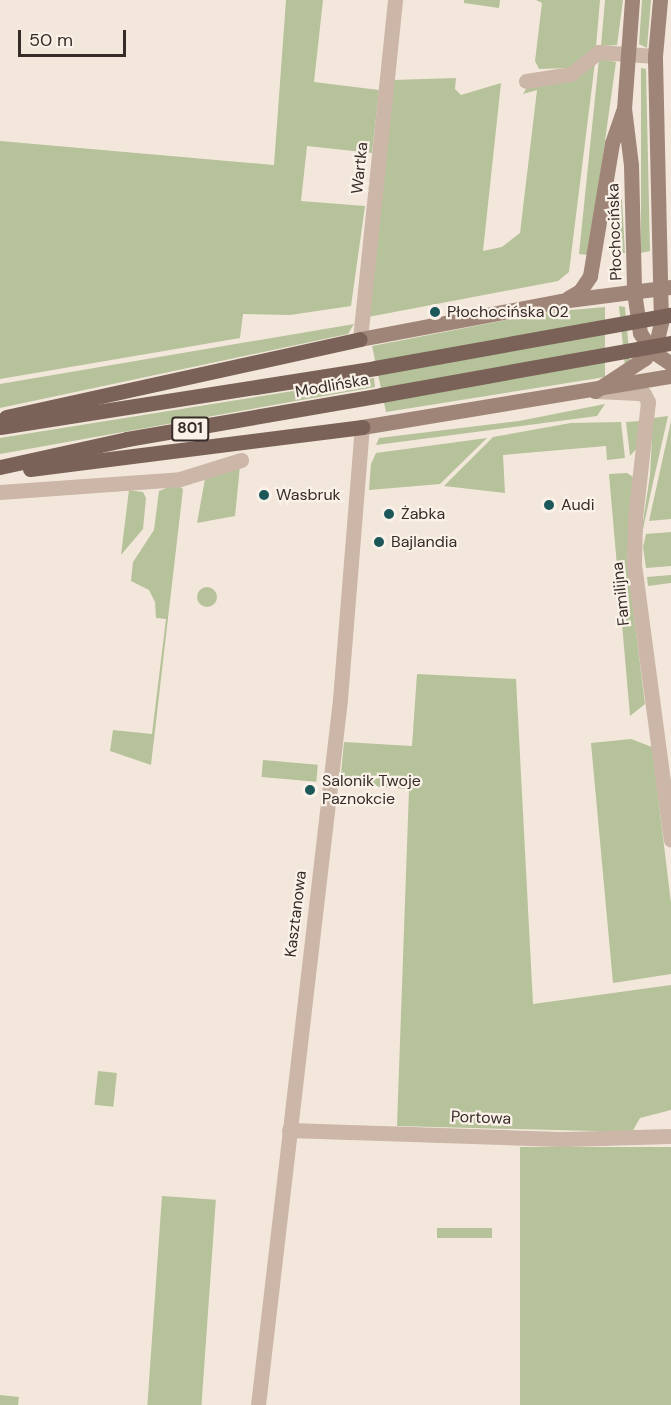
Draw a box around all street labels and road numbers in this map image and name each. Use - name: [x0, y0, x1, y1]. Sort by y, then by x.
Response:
- street label: Wartka: [348, 141, 372, 195]
- street label: Płochocińska: [604, 183, 626, 281]
- street label: Modlińska: [294, 370, 370, 402]
- road number: 801: [170, 417, 210, 441]
- street label: Familijna: [608, 561, 634, 627]
- street label: Kasztanowa: [281, 870, 311, 958]
- street label: Portowa: [451, 1107, 511, 1129]

